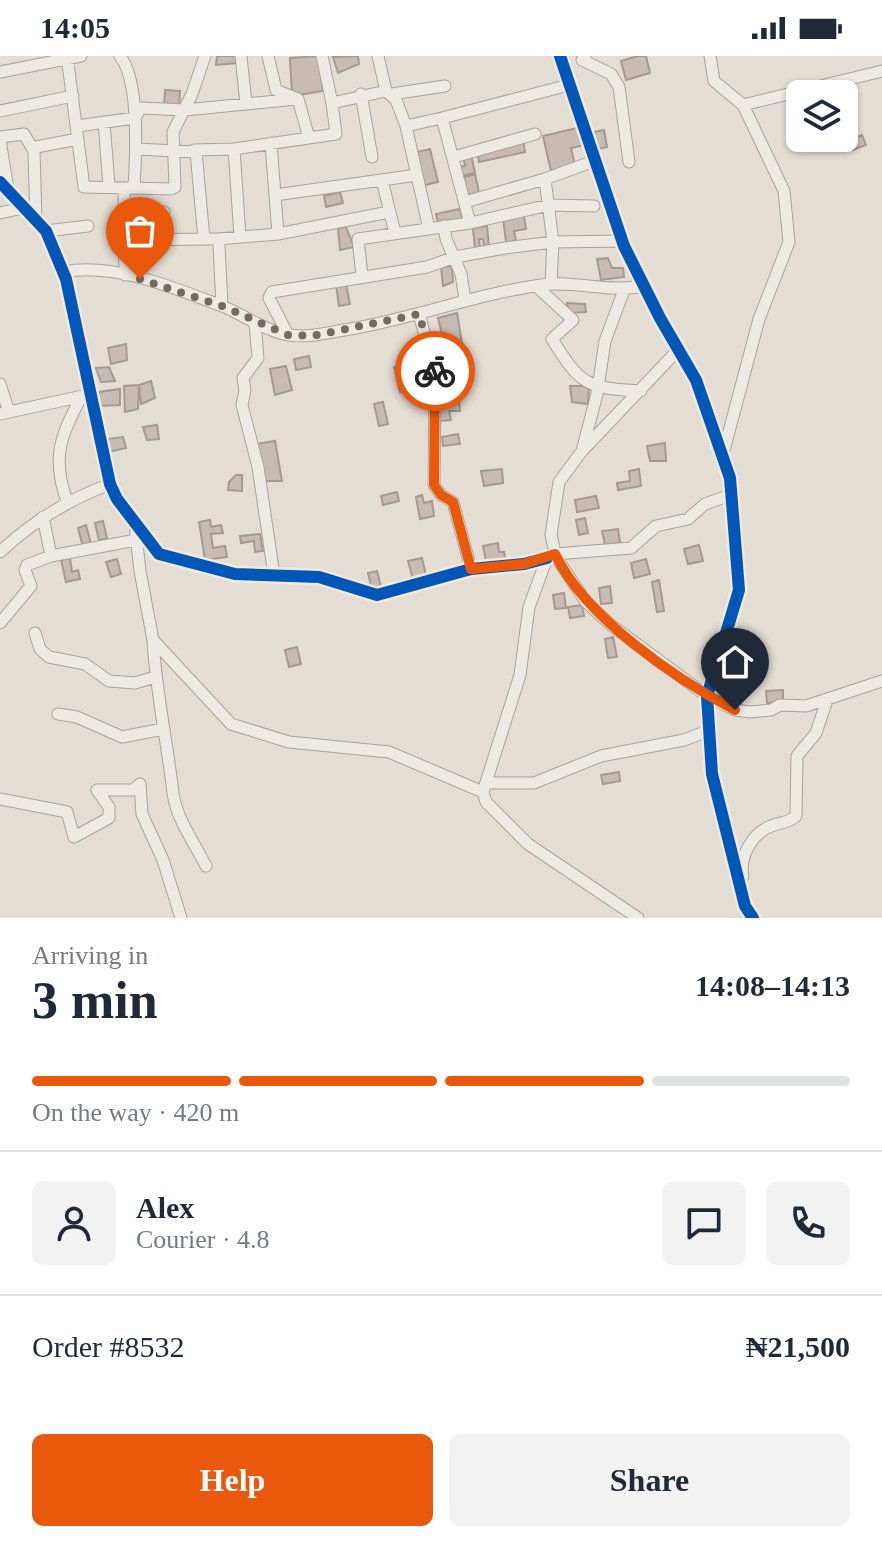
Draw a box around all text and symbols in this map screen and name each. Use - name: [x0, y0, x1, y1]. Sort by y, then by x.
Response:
- text: 14:05: [40, 11, 110, 44]
- map controls: [786, 80, 858, 152]
- button: layers: [786, 80, 858, 152]
- pin: [106, 197, 174, 279]
- icon: bag: [118, 209, 162, 253]
- courier: [395, 331, 475, 411]
- icon: bike: [413, 349, 457, 393]
- pin: [701, 628, 769, 710]
- icon: home: [713, 640, 757, 684]
- text: Arriving in: [32, 941, 148, 970]
- text: 14:08–14:13: [695, 969, 850, 1002]
- text: 3 min: [32, 972, 158, 1029]
- text: On the way · 420 m: [32, 1098, 239, 1127]
- button: person: [32, 1181, 116, 1265]
- button: chat: [662, 1181, 746, 1265]
- button: phone: [766, 1181, 850, 1265]
- text: Alex: [136, 1191, 194, 1224]
- text: Courier · 4.8: [136, 1225, 270, 1254]
- text: Order #8532: [32, 1330, 184, 1363]
- text: ₦21,500: [746, 1330, 850, 1363]
- button: Help: [32, 1434, 433, 1526]
- button: Share: [449, 1434, 850, 1526]

